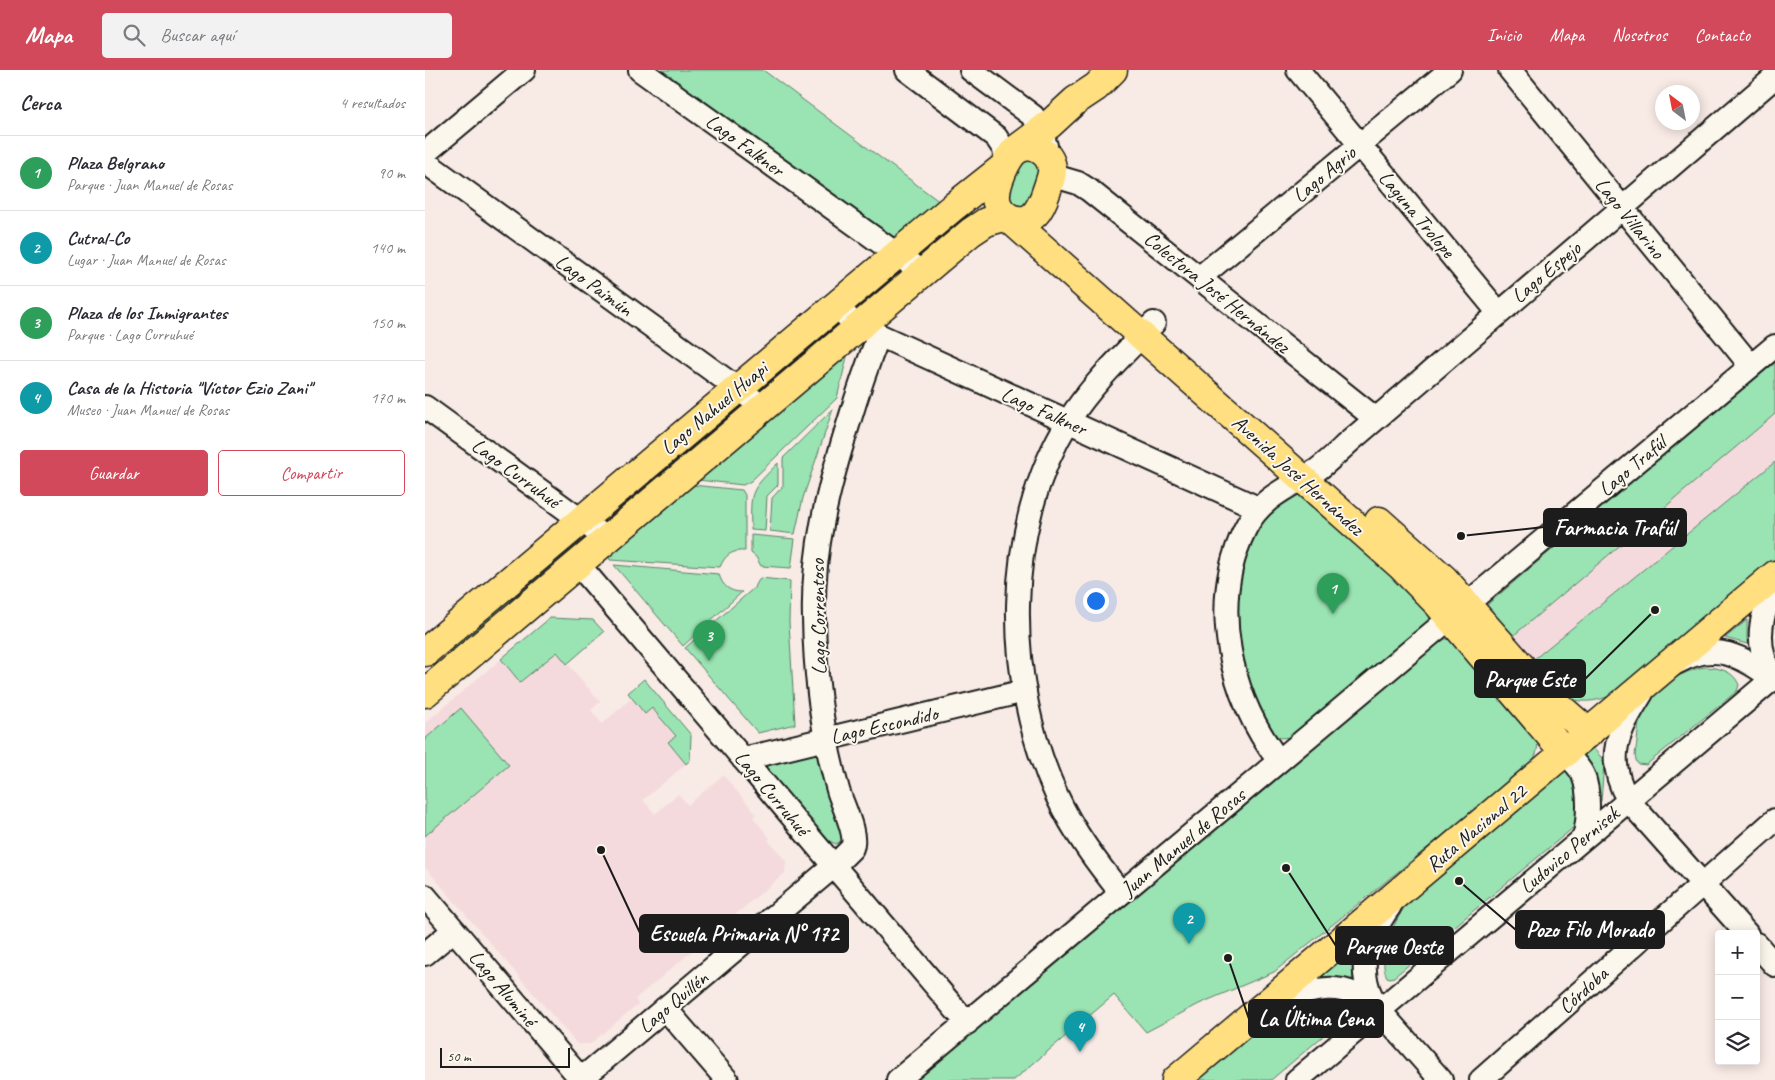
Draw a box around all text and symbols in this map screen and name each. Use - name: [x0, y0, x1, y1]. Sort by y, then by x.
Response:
- search box: [102, 13, 452, 58]
- text: Mapa: [25, 20, 72, 50]
- icon: search: [120, 21, 148, 49]
- text: Buscar aquí: [160, 23, 235, 47]
- text: Inicio: [1487, 24, 1521, 46]
- text: Mapa: [1549, 24, 1584, 46]
- text: Nosotros: [1612, 24, 1667, 46]
- text: Contacto: [1695, 24, 1750, 46]
- north arrow: [1655, 85, 1700, 130]
- text: Cerca: [20, 90, 61, 116]
- text: 4 resultados: [340, 93, 405, 113]
- street label: Lago Falkner: [701, 108, 791, 183]
- street label: Lago Agrio: [1287, 139, 1362, 208]
- text: Plaza Belgrano: [67, 151, 164, 175]
- text: 1: [32, 163, 40, 183]
- text: 90 m: [378, 163, 405, 183]
- street label: Laguna Trolope: [1373, 165, 1462, 264]
- street label: Lago Villarino: [1589, 172, 1672, 265]
- text: Parque · Juan Manuel de Rosas: [67, 175, 232, 195]
- street label: Colectora José Hernández: [1139, 225, 1296, 360]
- text: Cutral-Co: [67, 226, 129, 250]
- street label: Lago Espejo: [1506, 234, 1587, 309]
- text: 2: [32, 238, 40, 258]
- text: 140 m: [371, 238, 405, 258]
- street label: Lago Paimún: [550, 248, 638, 322]
- text: Lugar · Juan Manuel de Rosas: [67, 250, 225, 270]
- text: Plaza de los Inmigrantes: [67, 301, 227, 325]
- text: 3: [32, 313, 40, 333]
- text: 150 m: [371, 313, 405, 333]
- text: Parque · Lago Curruhué: [67, 325, 193, 345]
- street label: Lago Nahuel Huapi: [655, 354, 775, 460]
- text: Casa de la Historia "Víctor Ezio Zani": [67, 376, 312, 400]
- street label: Lago Falkner: [997, 381, 1092, 442]
- text: 4: [32, 388, 40, 408]
- text: 170 m: [371, 388, 405, 408]
- text: Museo · Juan Manuel de Rosas: [67, 400, 229, 420]
- street label: Avenida José Hernández: [1227, 409, 1370, 542]
- street label: Lago Trafúl: [1593, 428, 1674, 502]
- street label: Lago Curruhué: [467, 432, 568, 516]
- button: Guardar: [20, 450, 208, 496]
- button: Compartir: [218, 450, 405, 496]
- callout: Farmacia Trafúl: [1544, 509, 1686, 546]
- text: Farmacia Trafúl: [1554, 514, 1680, 542]
- street label: Lago Correntoso: [804, 557, 832, 675]
- pin: 1: [1317, 573, 1349, 614]
- your location: [1083, 588, 1109, 614]
- pin: 3: [693, 620, 725, 661]
- callout: Parque Este: [1475, 660, 1585, 697]
- text: Parque Este: [1485, 666, 1578, 694]
- street label: Lago Escondido: [828, 700, 942, 750]
- street label: Lago Curruhué: [729, 745, 817, 843]
- street label: Ruta Nacional 22: [1420, 777, 1533, 878]
- street label: Juan Manuel de Rosas: [1115, 781, 1252, 902]
- street label: Ludovico Pernisek: [1514, 799, 1626, 899]
- pin: 2: [1173, 903, 1205, 944]
- callout: Pozo Filo Morado: [1516, 911, 1664, 948]
- callout: Escuela Primaria N° 172: [640, 915, 848, 952]
- text: Pozo Filo Morado: [1526, 916, 1656, 944]
- text: Escuela Primaria N° 172: [650, 920, 840, 948]
- callout: Parque Oeste: [1336, 927, 1453, 964]
- map controls: [1715, 930, 1760, 1065]
- button: +: [1715, 930, 1760, 975]
- text: Parque Oeste: [1345, 933, 1444, 961]
- street label: Lago Aluminé: [464, 944, 545, 1034]
- street label: Córdoba: [1553, 960, 1614, 1019]
- street label: Lago Quillén: [633, 965, 714, 1039]
- button: −: [1715, 975, 1760, 1020]
- callout: La Última Cena: [1249, 1000, 1383, 1037]
- text: La Última Cena: [1258, 1005, 1376, 1033]
- pin: 4: [1064, 1011, 1096, 1052]
- button: layers: [1715, 1020, 1760, 1065]
- scale bar: [440, 1045, 570, 1068]
- text: 50 m: [447, 1048, 471, 1065]

